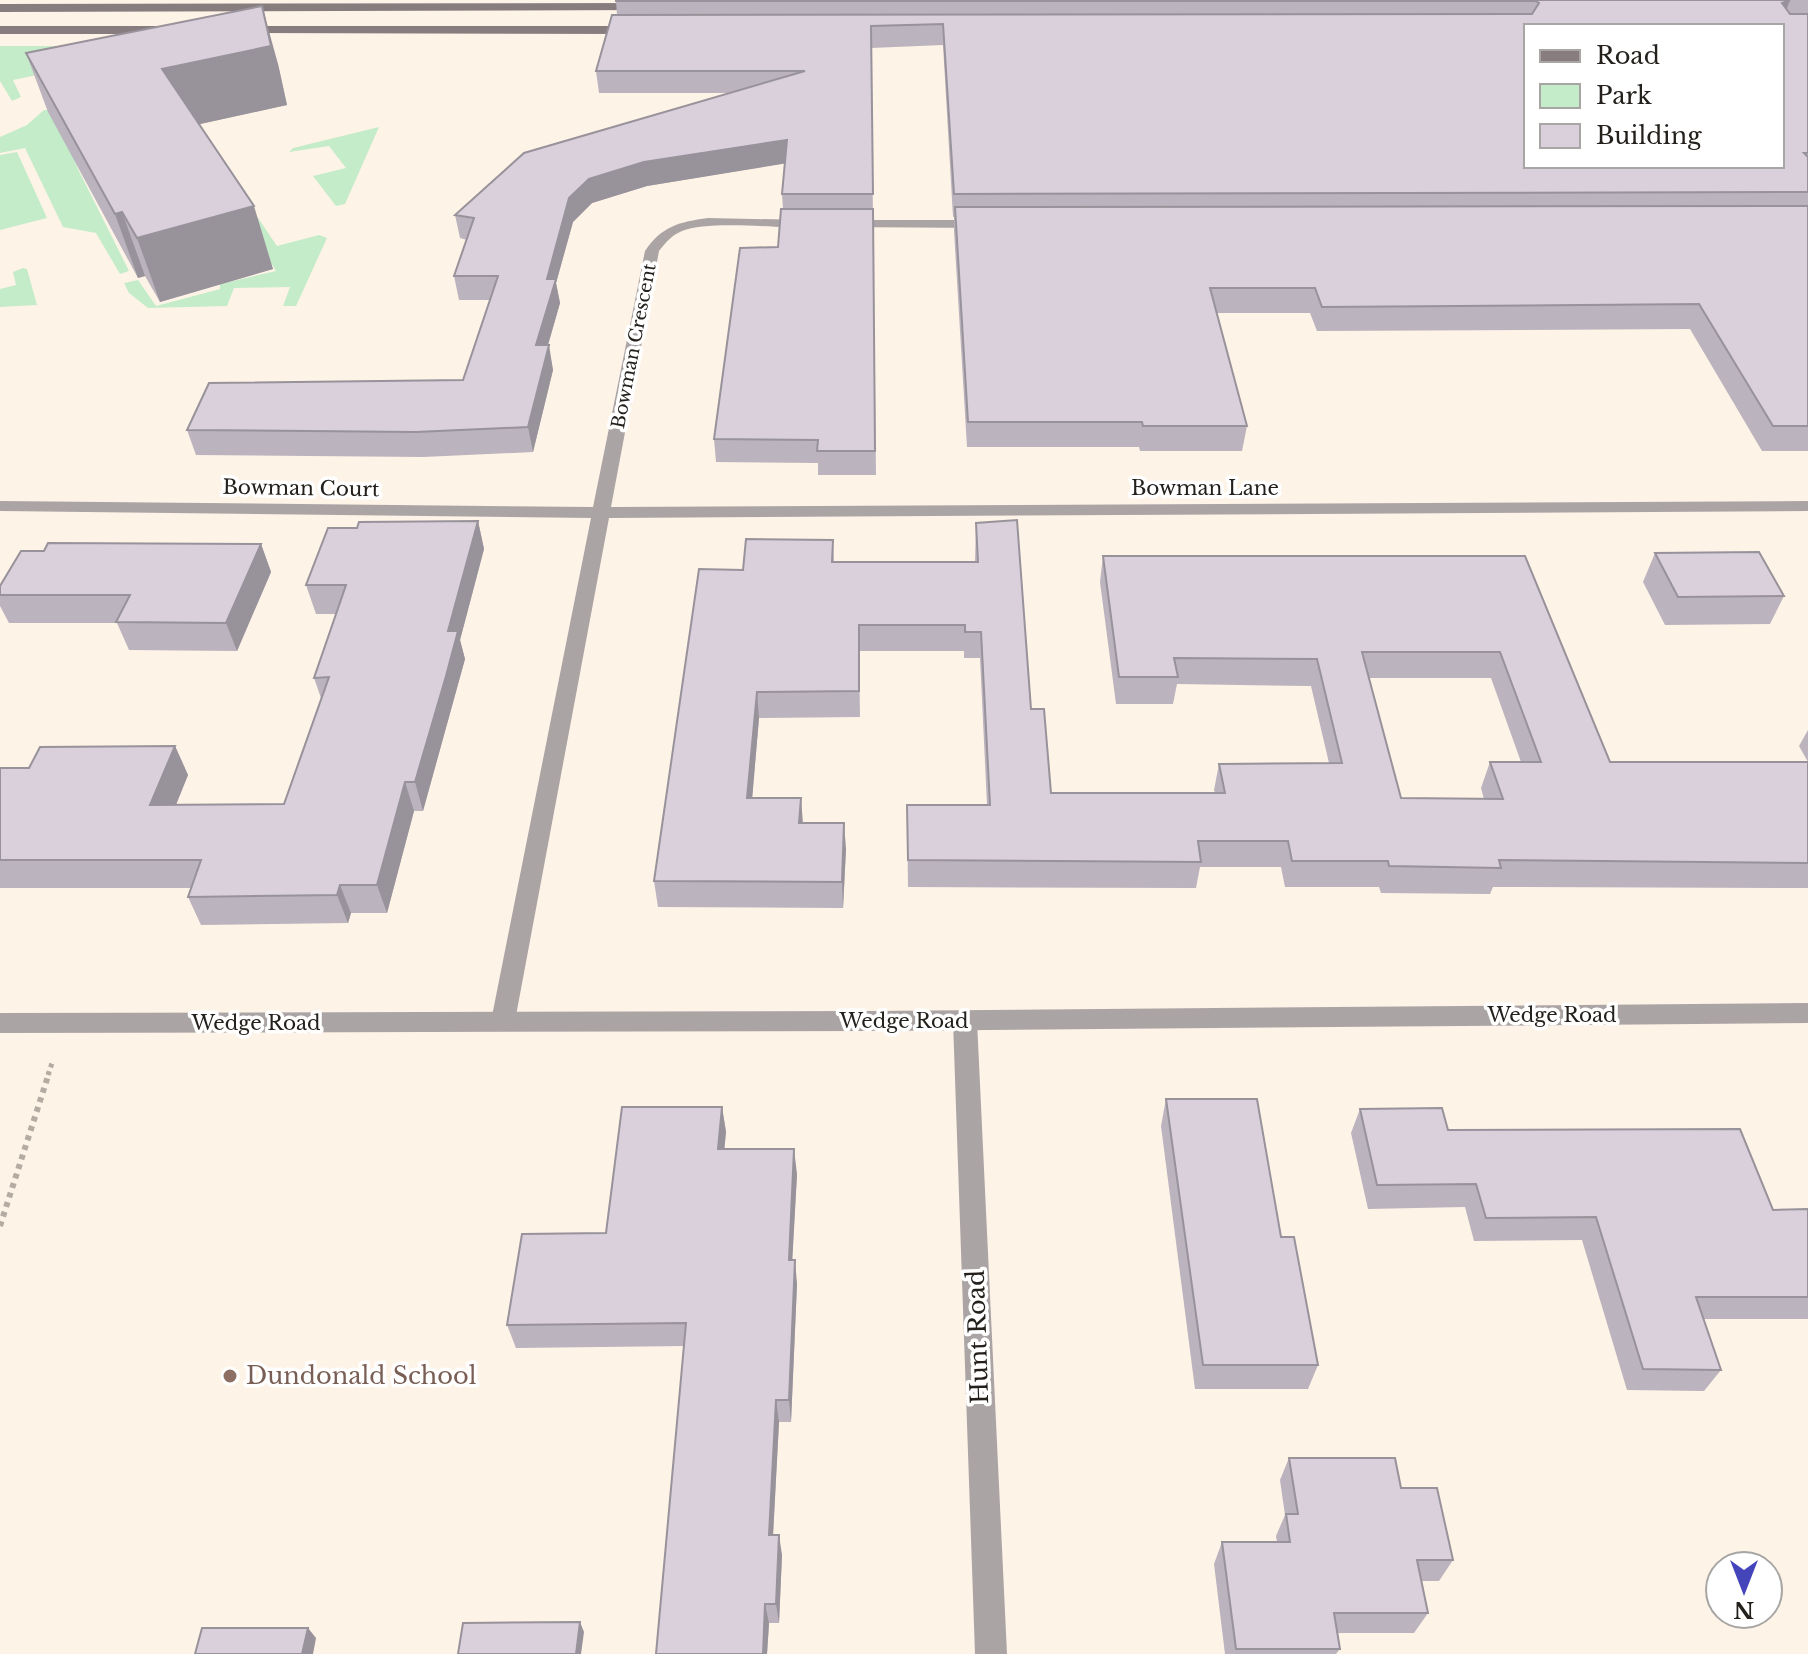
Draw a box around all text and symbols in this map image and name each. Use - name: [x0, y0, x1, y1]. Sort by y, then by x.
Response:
- legend: [1524, 24, 1784, 168]
- text: Road: [1596, 41, 1660, 70]
- text: Park: [1596, 81, 1652, 110]
- text: Building: [1596, 121, 1702, 150]
- street label: Bowman Crescent: [607, 261, 661, 431]
- street label: Bowman Court: [222, 475, 380, 501]
- street label: Bowman Lane: [1131, 476, 1279, 500]
- street label: Wedge Road: [1486, 1003, 1617, 1027]
- street label: Wedge Road: [838, 1009, 969, 1033]
- street label: Wedge Road: [190, 1011, 321, 1035]
- street label: Hunt Road: [961, 1269, 994, 1405]
- place label: Dundonald School: [246, 1361, 477, 1390]
- marker: Dundonald School: [221, 1367, 239, 1385]
- north arrow: [1704, 1550, 1784, 1630]
- text: N: [1733, 1596, 1754, 1623]

